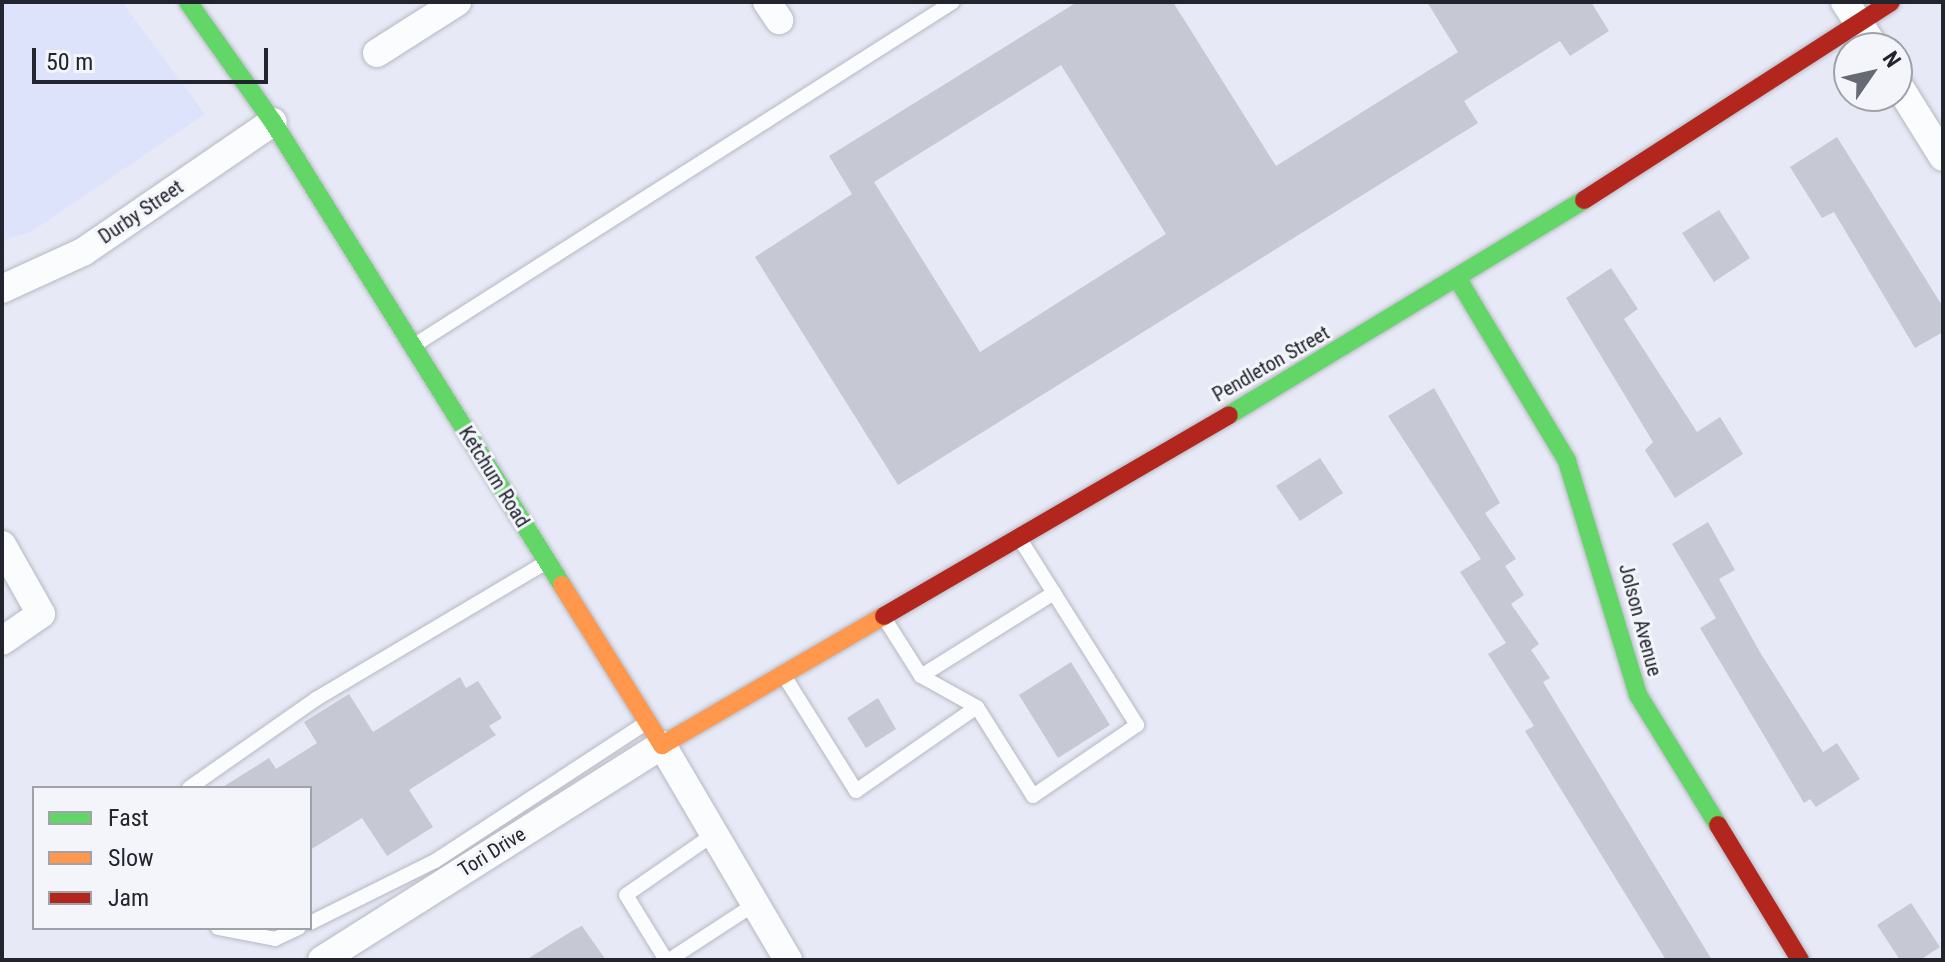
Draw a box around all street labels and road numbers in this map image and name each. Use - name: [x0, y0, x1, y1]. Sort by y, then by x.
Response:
- street label: Durby Street: [94, 175, 188, 249]
- street label: Pendleton Street: [1208, 321, 1334, 407]
- street label: Ketchum Road: [454, 422, 534, 532]
- street label: Jolson Avenue: [1613, 561, 1667, 679]
- street label: Tori Drive: [454, 822, 530, 882]

